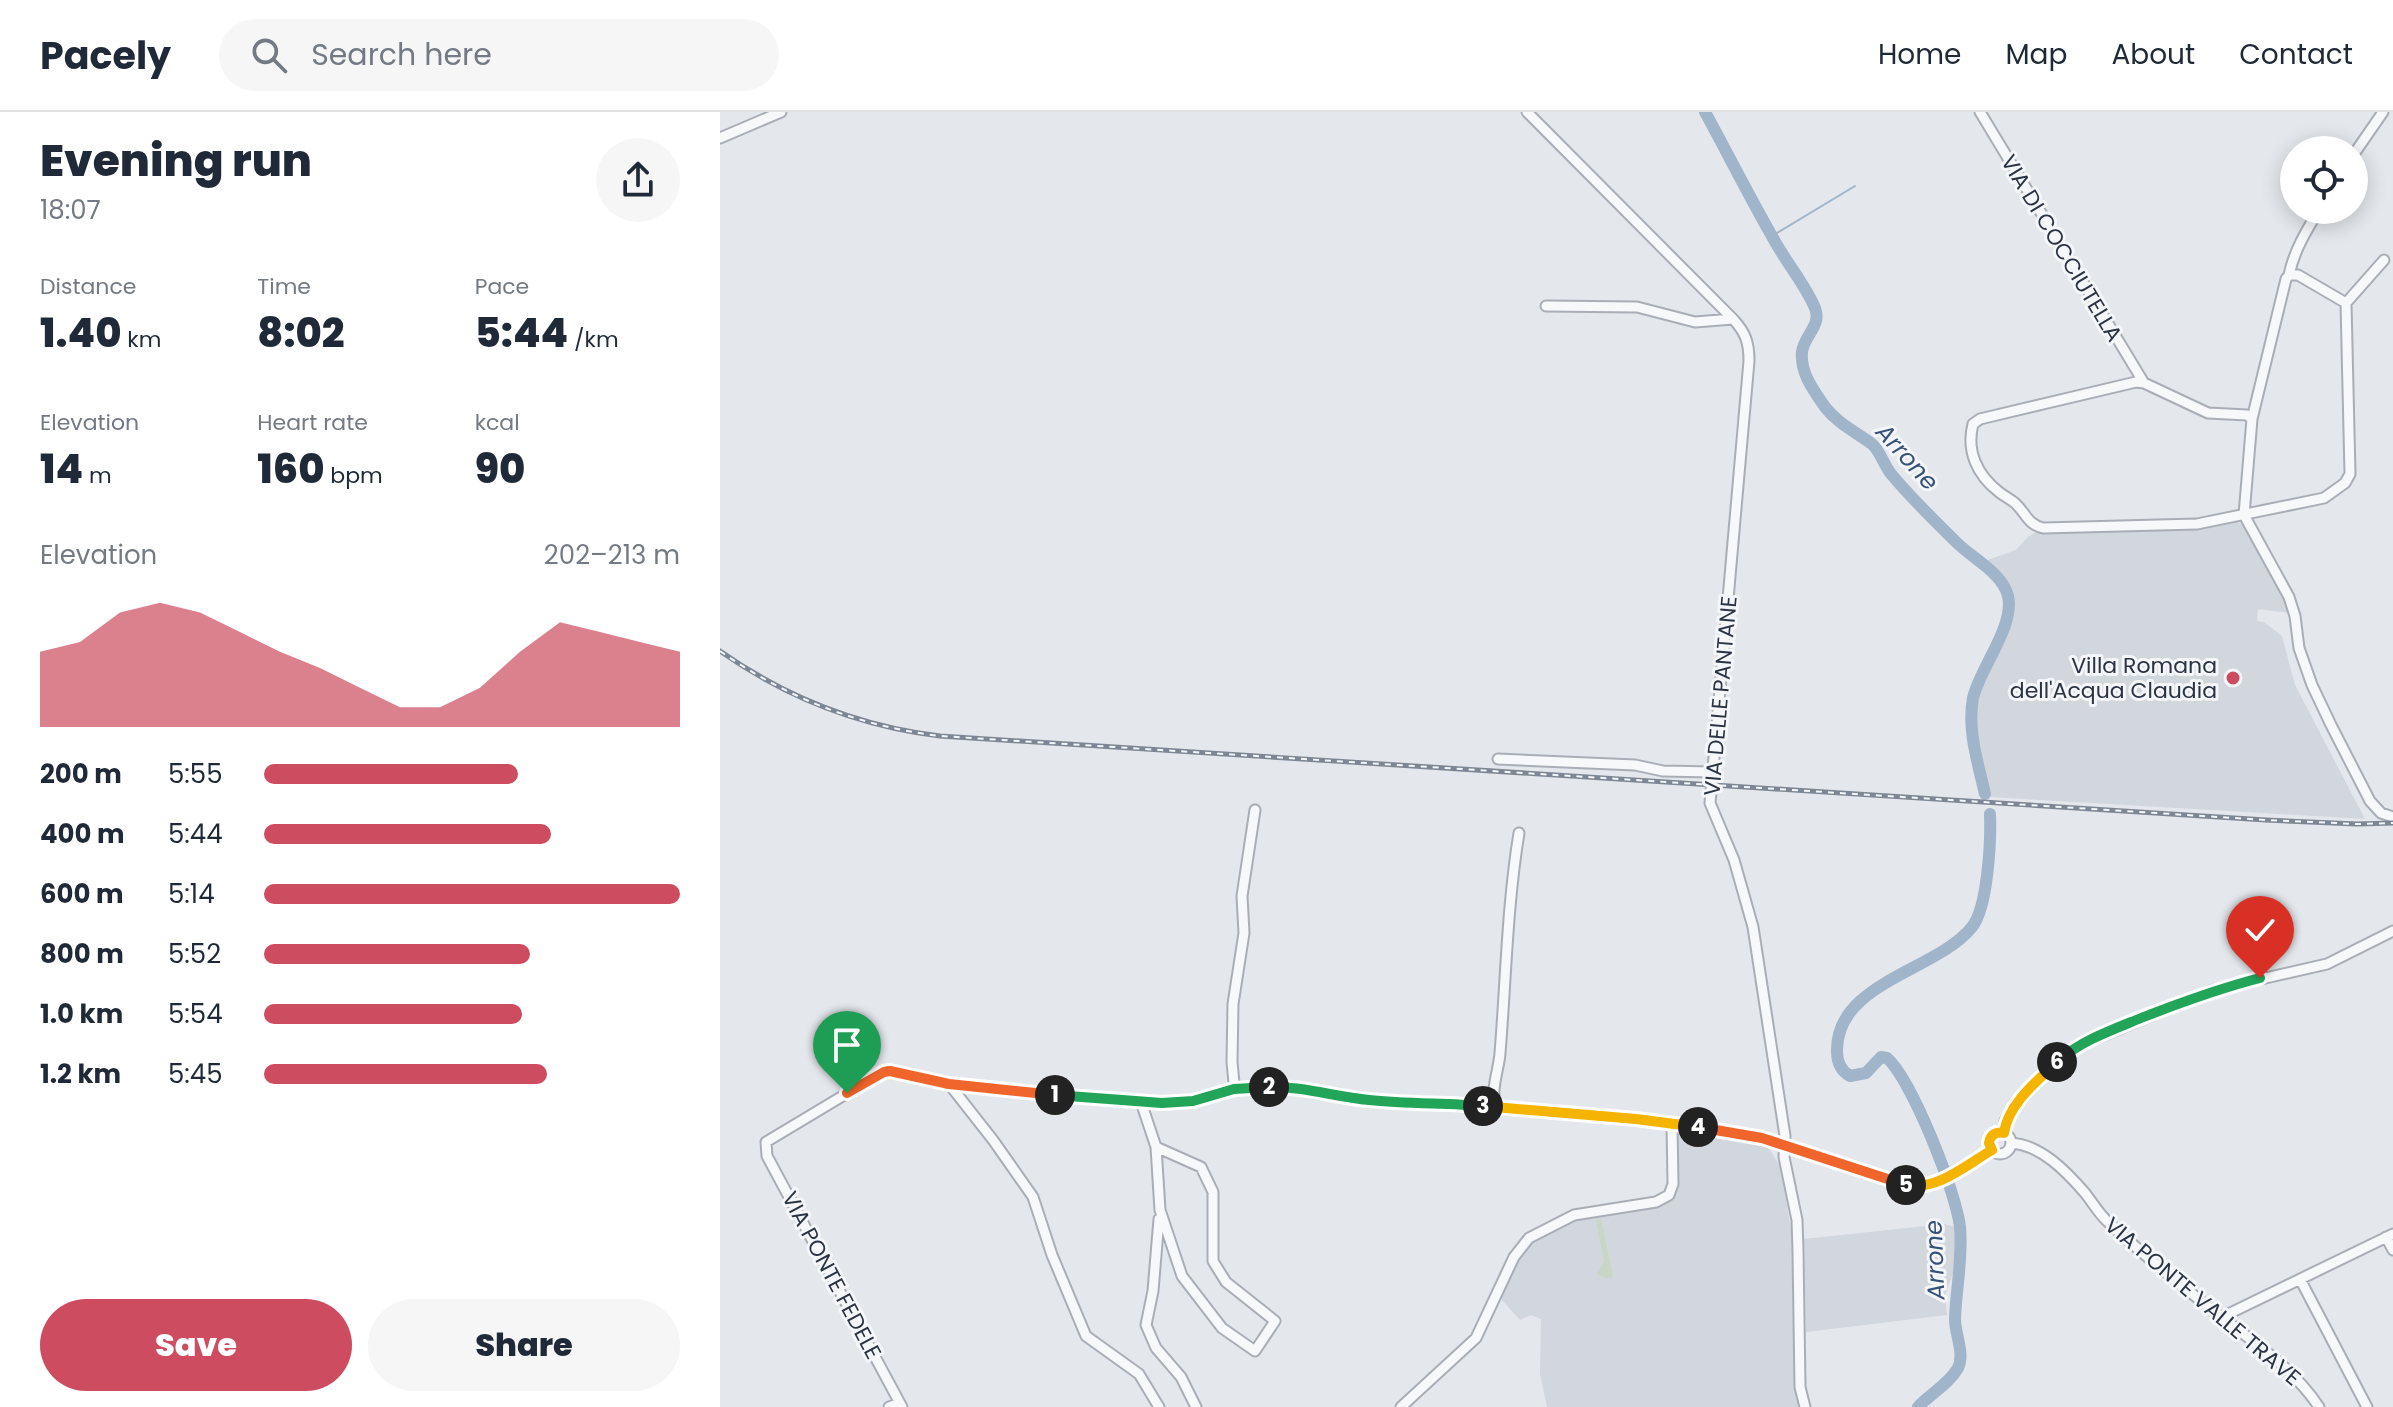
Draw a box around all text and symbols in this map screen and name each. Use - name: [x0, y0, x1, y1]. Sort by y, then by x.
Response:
- search box: [219, 19, 779, 91]
- text: Pacely: [40, 29, 171, 82]
- icon: search: [247, 33, 291, 77]
- text: Search here: [311, 33, 492, 76]
- text: Home: [1878, 35, 1961, 74]
- text: Map: [2005, 35, 2067, 74]
- text: About: [2111, 35, 2195, 74]
- text: Contact: [2239, 35, 2353, 74]
- text: Evening run: [40, 130, 312, 191]
- map controls: [2280, 136, 2368, 224]
- button: locate: [2280, 136, 2368, 224]
- button: share: [596, 138, 680, 222]
- street label: VIA DI COCCIUTELLA: [1993, 149, 2130, 348]
- text: 18:07: [40, 192, 101, 228]
- text: Distance: [40, 271, 136, 302]
- text: Time: [257, 271, 311, 302]
- text: Pace: [475, 271, 529, 302]
- text: 1.40: [40, 305, 121, 361]
- text: 8:02: [257, 305, 345, 361]
- text: 5:44: [475, 305, 568, 361]
- text: km: [121, 324, 161, 355]
- text: /km: [568, 324, 619, 355]
- text: Elevation: [40, 407, 139, 438]
- text: Heart rate: [257, 407, 368, 438]
- text: kcal: [475, 407, 520, 438]
- water label: Arrone: [1868, 415, 1946, 497]
- text: 14: [40, 441, 83, 497]
- text: 160: [257, 441, 325, 497]
- text: 90: [475, 441, 525, 497]
- text: m: [83, 460, 112, 491]
- text: bpm: [325, 460, 383, 491]
- text: Elevation: [40, 537, 157, 573]
- text: 202–213 m: [544, 537, 680, 573]
- street label: VIA DELLE PANTANE: [1696, 595, 1745, 797]
- place label: Villa Romana dell'Acqua Claudia: [2010, 650, 2217, 706]
- marker: Villa Romana dell'Acqua Claudia: [2224, 669, 2242, 687]
- text: 200 m: [40, 756, 122, 792]
- text: 5:55: [168, 756, 223, 792]
- text: 400 m: [40, 816, 125, 852]
- text: 5:44: [168, 816, 223, 852]
- text: 600 m: [40, 876, 124, 912]
- text: 5:14: [168, 876, 215, 912]
- pin: [2226, 896, 2294, 978]
- icon: check: [2238, 908, 2282, 952]
- text: 800 m: [40, 936, 124, 972]
- text: 5:52: [168, 936, 221, 972]
- text: 1.0 km: [40, 996, 123, 1032]
- text: 5:54: [168, 996, 223, 1032]
- pin: [813, 1011, 881, 1093]
- icon: arrive: [825, 1023, 869, 1067]
- pin: 6: [2037, 1042, 2077, 1082]
- text: 6: [2050, 1046, 2064, 1077]
- text: 1.2 km: [40, 1056, 121, 1092]
- text: 5:45: [168, 1056, 223, 1092]
- pin: 2: [1249, 1067, 1289, 1107]
- text: 2: [1263, 1071, 1275, 1102]
- pin: 1: [1035, 1075, 1075, 1115]
- text: 1: [1051, 1079, 1059, 1110]
- pin: 3: [1463, 1086, 1503, 1126]
- text: 3: [1476, 1090, 1490, 1121]
- pin: 4: [1678, 1107, 1718, 1147]
- text: 4: [1691, 1111, 1705, 1142]
- pin: 5: [1886, 1165, 1926, 1205]
- text: 5: [1899, 1169, 1913, 1200]
- street label: VIA PONTE FEDELE: [774, 1186, 889, 1364]
- street label: VIA PONTE VALLE TRAVE: [2098, 1210, 2308, 1393]
- water label: Arrone: [1917, 1220, 1952, 1301]
- button: Save: [40, 1299, 352, 1391]
- button: Share: [368, 1299, 680, 1391]

